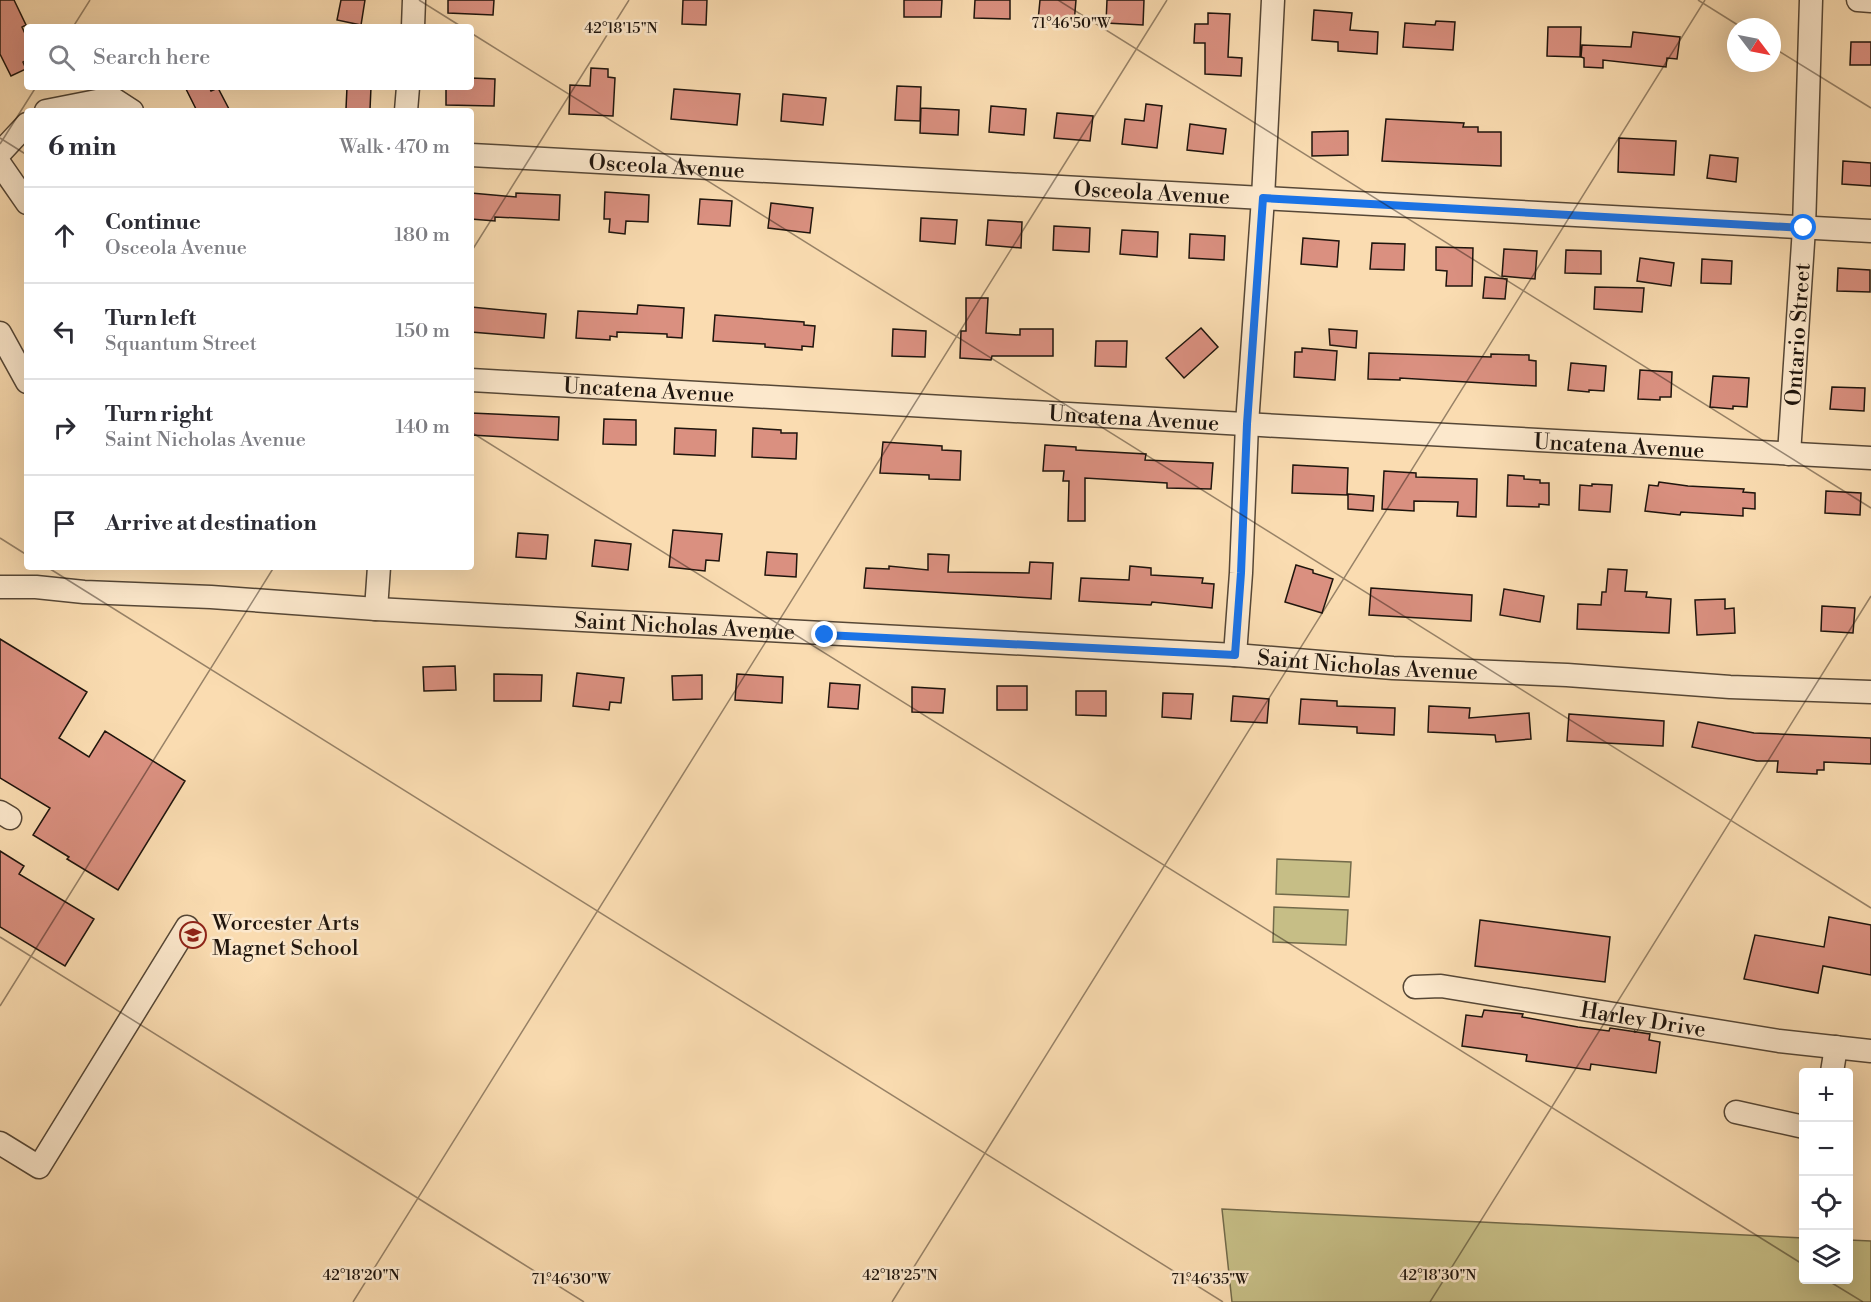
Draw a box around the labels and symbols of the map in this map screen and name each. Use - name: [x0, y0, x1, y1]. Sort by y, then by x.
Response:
- text: 71°46'50"W: [1031, 14, 1111, 33]
- north arrow: [1727, 18, 1781, 72]
- text: 42°18'15"N: [584, 19, 658, 38]
- street label: Osceola Avenue: [588, 149, 745, 185]
- street label: Osceola Avenue: [1073, 176, 1231, 211]
- route start: [1790, 214, 1816, 240]
- street label: Ontario Street: [1780, 262, 1817, 407]
- street label: Uncatena Avenue: [562, 373, 735, 409]
- street label: Uncatena Avenue: [1048, 401, 1220, 438]
- street label: Uncatena Avenue: [1533, 429, 1705, 465]
- street label: Saint Nicholas Avenue: [574, 608, 796, 646]
- route end: [811, 621, 837, 647]
- street label: Saint Nicholas Avenue: [1256, 645, 1478, 686]
- place label: Worcester Arts Magnet School: [211, 910, 360, 962]
- school or university icon: Worcester Arts Magnet School: [178, 920, 208, 950]
- street label: Harley Drive: [1578, 997, 1708, 1044]
- text: 42°18'20"N: [322, 1266, 400, 1285]
- text: 42°18'25"N: [862, 1266, 938, 1285]
- text: 42°18'30"N: [1400, 1266, 1476, 1285]
- text: 71°46'30"W: [531, 1270, 611, 1289]
- text: 71°46'35"W: [1171, 1270, 1249, 1289]

